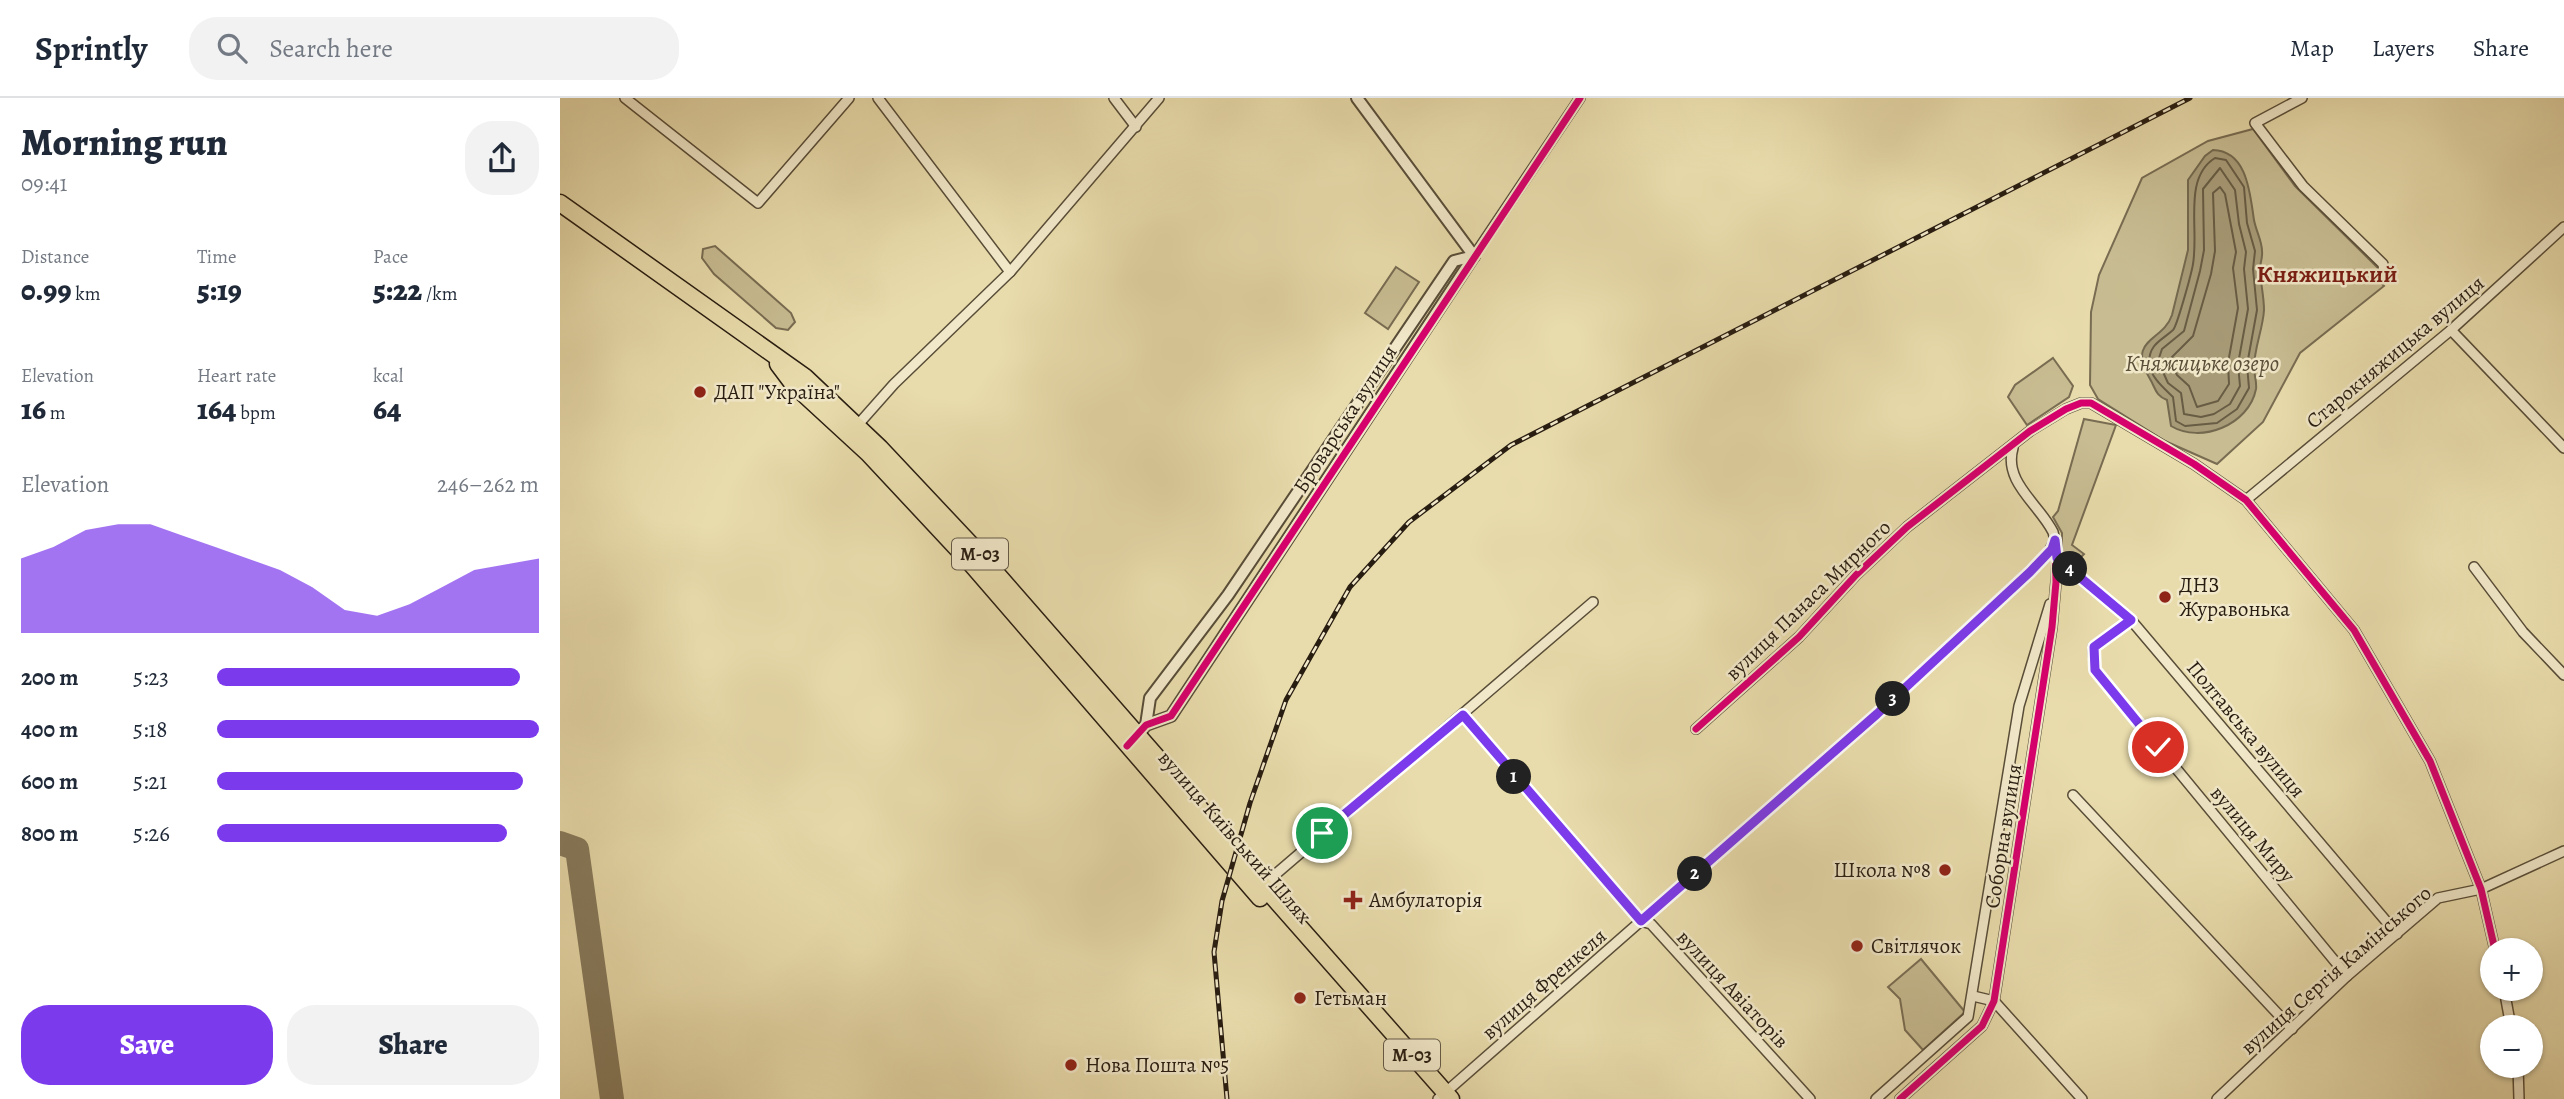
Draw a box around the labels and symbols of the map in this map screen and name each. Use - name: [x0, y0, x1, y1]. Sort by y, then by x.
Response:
- district label: Княжицький: [2257, 258, 2398, 290]
- street label: Старокняжицька вулиця: [2300, 269, 2490, 435]
- street label: Броварська вулиця: [1287, 339, 1403, 499]
- water label: Княжицьке озеро: [2125, 348, 2279, 379]
- place label: ДАП "Україна": [714, 378, 840, 406]
- marker: ДАП "Україна": [692, 384, 708, 400]
- street label: вулиця Панаса Мирного: [1719, 513, 1897, 687]
- road number: М-03: [952, 538, 1008, 569]
- pin: 4: [2052, 552, 2088, 587]
- place label: ДНЗ Журавонька: [2179, 571, 2290, 623]
- marker: ДНЗ Журавонька: [2157, 589, 2173, 605]
- street label: Полтавська вулиця: [2180, 654, 2312, 804]
- pin: 3: [1876, 682, 1910, 716]
- pin: [2128, 717, 2188, 777]
- street label: вулиця Київський Шлях: [1152, 744, 1319, 930]
- pin: 1: [1496, 760, 1532, 794]
- street label: Соборна вулиця: [1978, 762, 2028, 910]
- street label: вулиця Миру: [2204, 780, 2302, 889]
- pin: [1292, 803, 1352, 863]
- pin: 2: [1678, 856, 1712, 892]
- place label: Школа №8: [1833, 856, 1931, 884]
- marker: Школа №8: [1937, 862, 1953, 878]
- street label: вулиця Сергія Камінського: [2235, 879, 2437, 1061]
- place label: Амбулаторія: [1368, 886, 1482, 914]
- marker: Амбулаторія: [1343, 890, 1363, 910]
- street label: вулиця Френкеля: [1476, 922, 1612, 1046]
- street label: вулиця Авіаторів: [1671, 924, 1795, 1054]
- place label: Світлячок: [1871, 932, 1961, 960]
- marker: Світлячок: [1849, 938, 1865, 954]
- place label: Гетьман: [1314, 984, 1387, 1012]
- marker: Гетьман: [1292, 990, 1308, 1006]
- road number: М-03: [1384, 1040, 1440, 1071]
- place label: Нова Пошта №5: [1085, 1051, 1229, 1079]
- marker: Нова Пошта №5: [1063, 1057, 1079, 1073]

